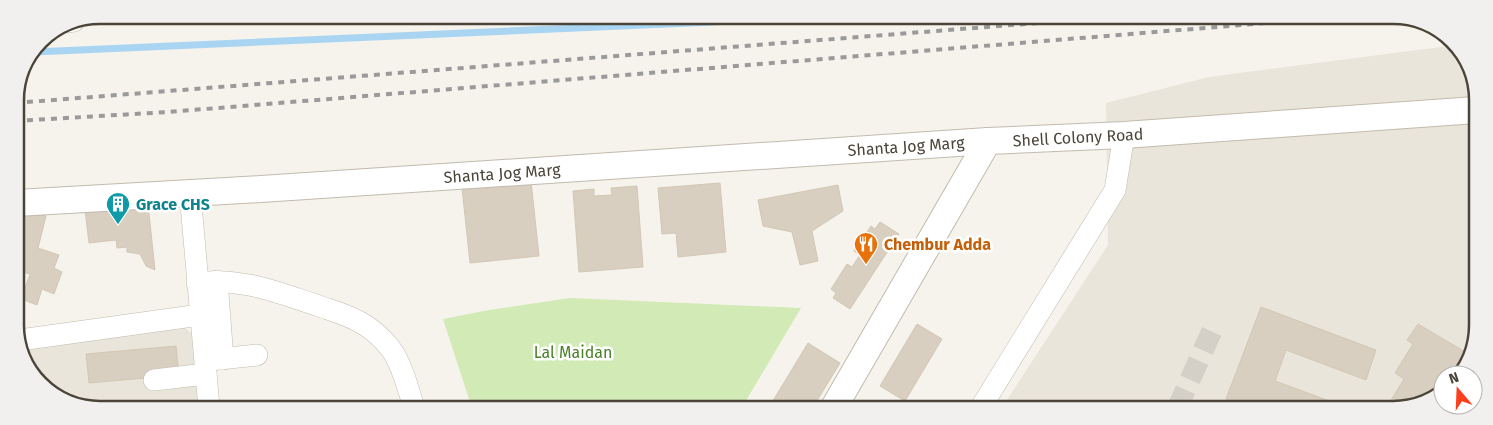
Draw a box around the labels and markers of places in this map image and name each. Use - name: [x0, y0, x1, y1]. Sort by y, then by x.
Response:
- building icon: Grace CHS: [105, 191, 131, 225]
- place label: Grace CHS: [136, 195, 210, 214]
- restaurant icon: Chembur Adda: [853, 231, 879, 265]
- place label: Chembur Adda: [884, 235, 991, 254]

